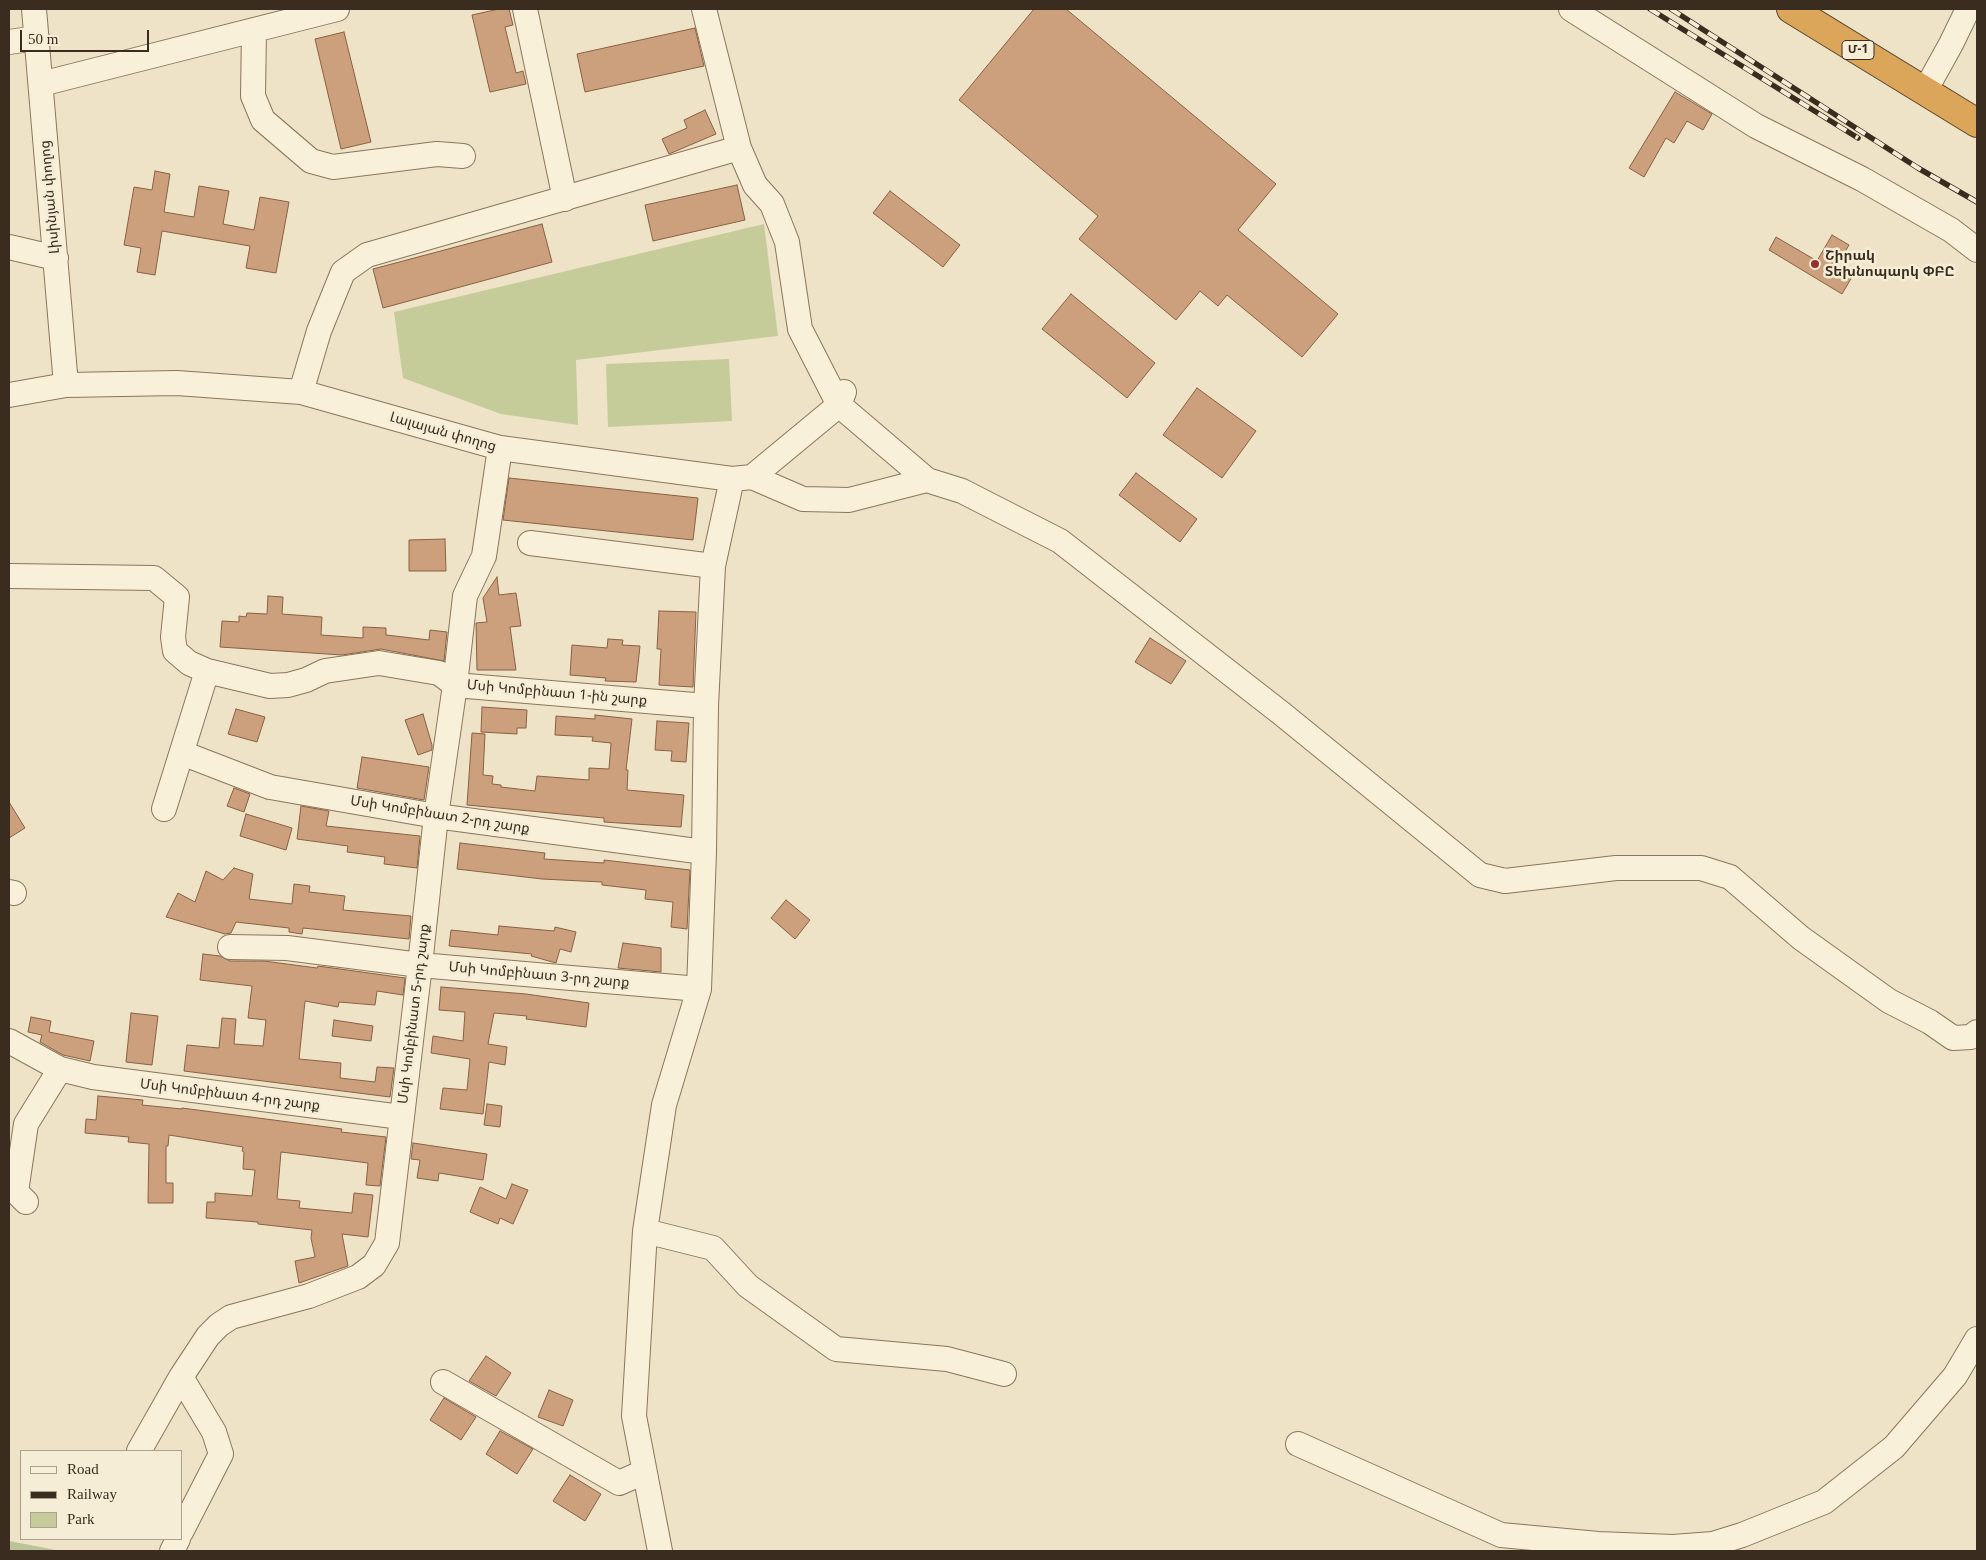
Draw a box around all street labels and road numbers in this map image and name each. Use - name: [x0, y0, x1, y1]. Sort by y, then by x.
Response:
- road number: Մ-1: [1842, 40, 1874, 60]
- street label: Լիսինյան փողոց: [37, 139, 63, 255]
- street label: Լալայան փողոց: [388, 409, 498, 455]
- street label: Մսի Կոմբինատ 1-ին շարք: [466, 677, 648, 709]
- street label: Մսի Կոմբինատ 2-րդ շարք: [349, 793, 531, 837]
- street label: Մսի Կոմբինատ 5-րդ շարք: [395, 923, 433, 1105]
- street label: Մսի Կոմբինատ 3-րդ շարք: [448, 959, 630, 991]
- street label: Մսի Կոմբինատ 4-րդ շարք: [139, 1076, 321, 1114]

